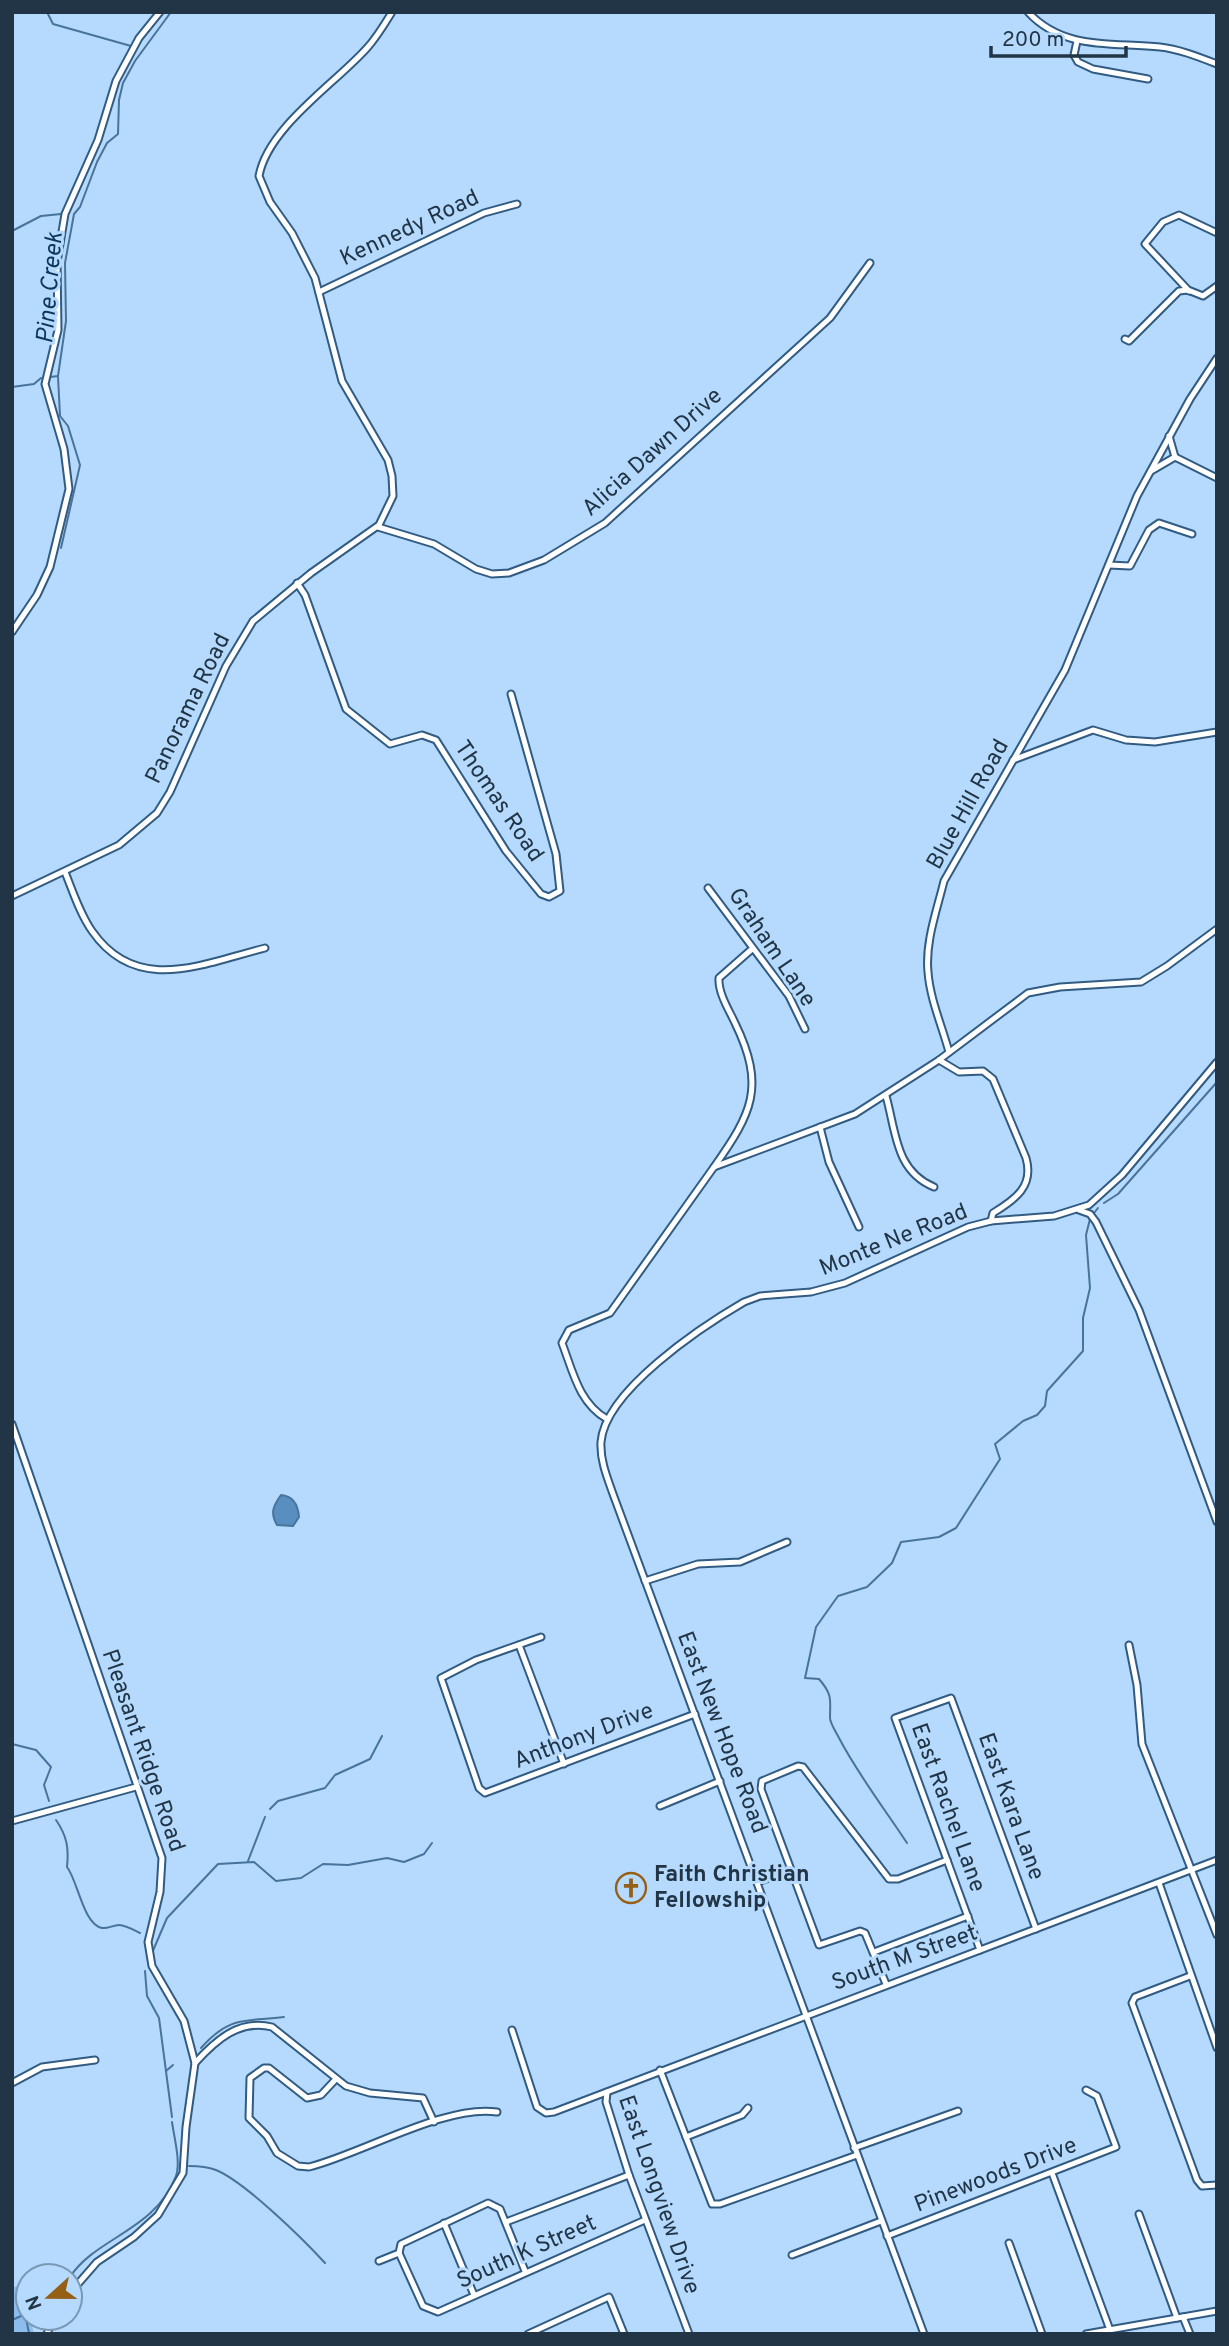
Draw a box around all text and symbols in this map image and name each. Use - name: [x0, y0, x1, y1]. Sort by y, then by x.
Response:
- scale bar: [991, 14, 1126, 58]
- text: 200 m: [1002, 27, 1064, 54]
- street label: Kennedy Road: [336, 184, 484, 274]
- water label: Pine Creek: [31, 230, 71, 345]
- street label: Alicia Dawn Drive: [577, 382, 729, 524]
- street label: Panorama Road: [140, 629, 238, 789]
- street label: Blue Hill Road: [921, 735, 1017, 875]
- street label: Thomas Road: [447, 736, 549, 868]
- street label: Graham Lane: [720, 883, 822, 1013]
- street label: Monte Ne Road: [816, 1198, 972, 1284]
- street label: East New Hope Road: [669, 1628, 773, 1838]
- street label: Pleasant Ridge Road: [94, 1646, 190, 1856]
- street label: Anthony Drive: [510, 1697, 658, 1777]
- street label: East Rachel Lane: [903, 1720, 991, 1896]
- street label: East Kara Lane: [970, 1729, 1050, 1885]
- place label: Faith Christian Fellowship: [654, 1861, 810, 1916]
- church icon: Faith Christian Fellowship: [614, 1871, 648, 1905]
- street label: South M Street: [828, 1919, 982, 1999]
- street label: East Longview Drive: [610, 2092, 706, 2298]
- street label: Pinewoods Drive: [911, 2132, 1081, 2220]
- street label: South K Street: [453, 2209, 601, 2297]
- north arrow: [14, 2262, 84, 2332]
- text: N: [21, 2292, 49, 2313]

